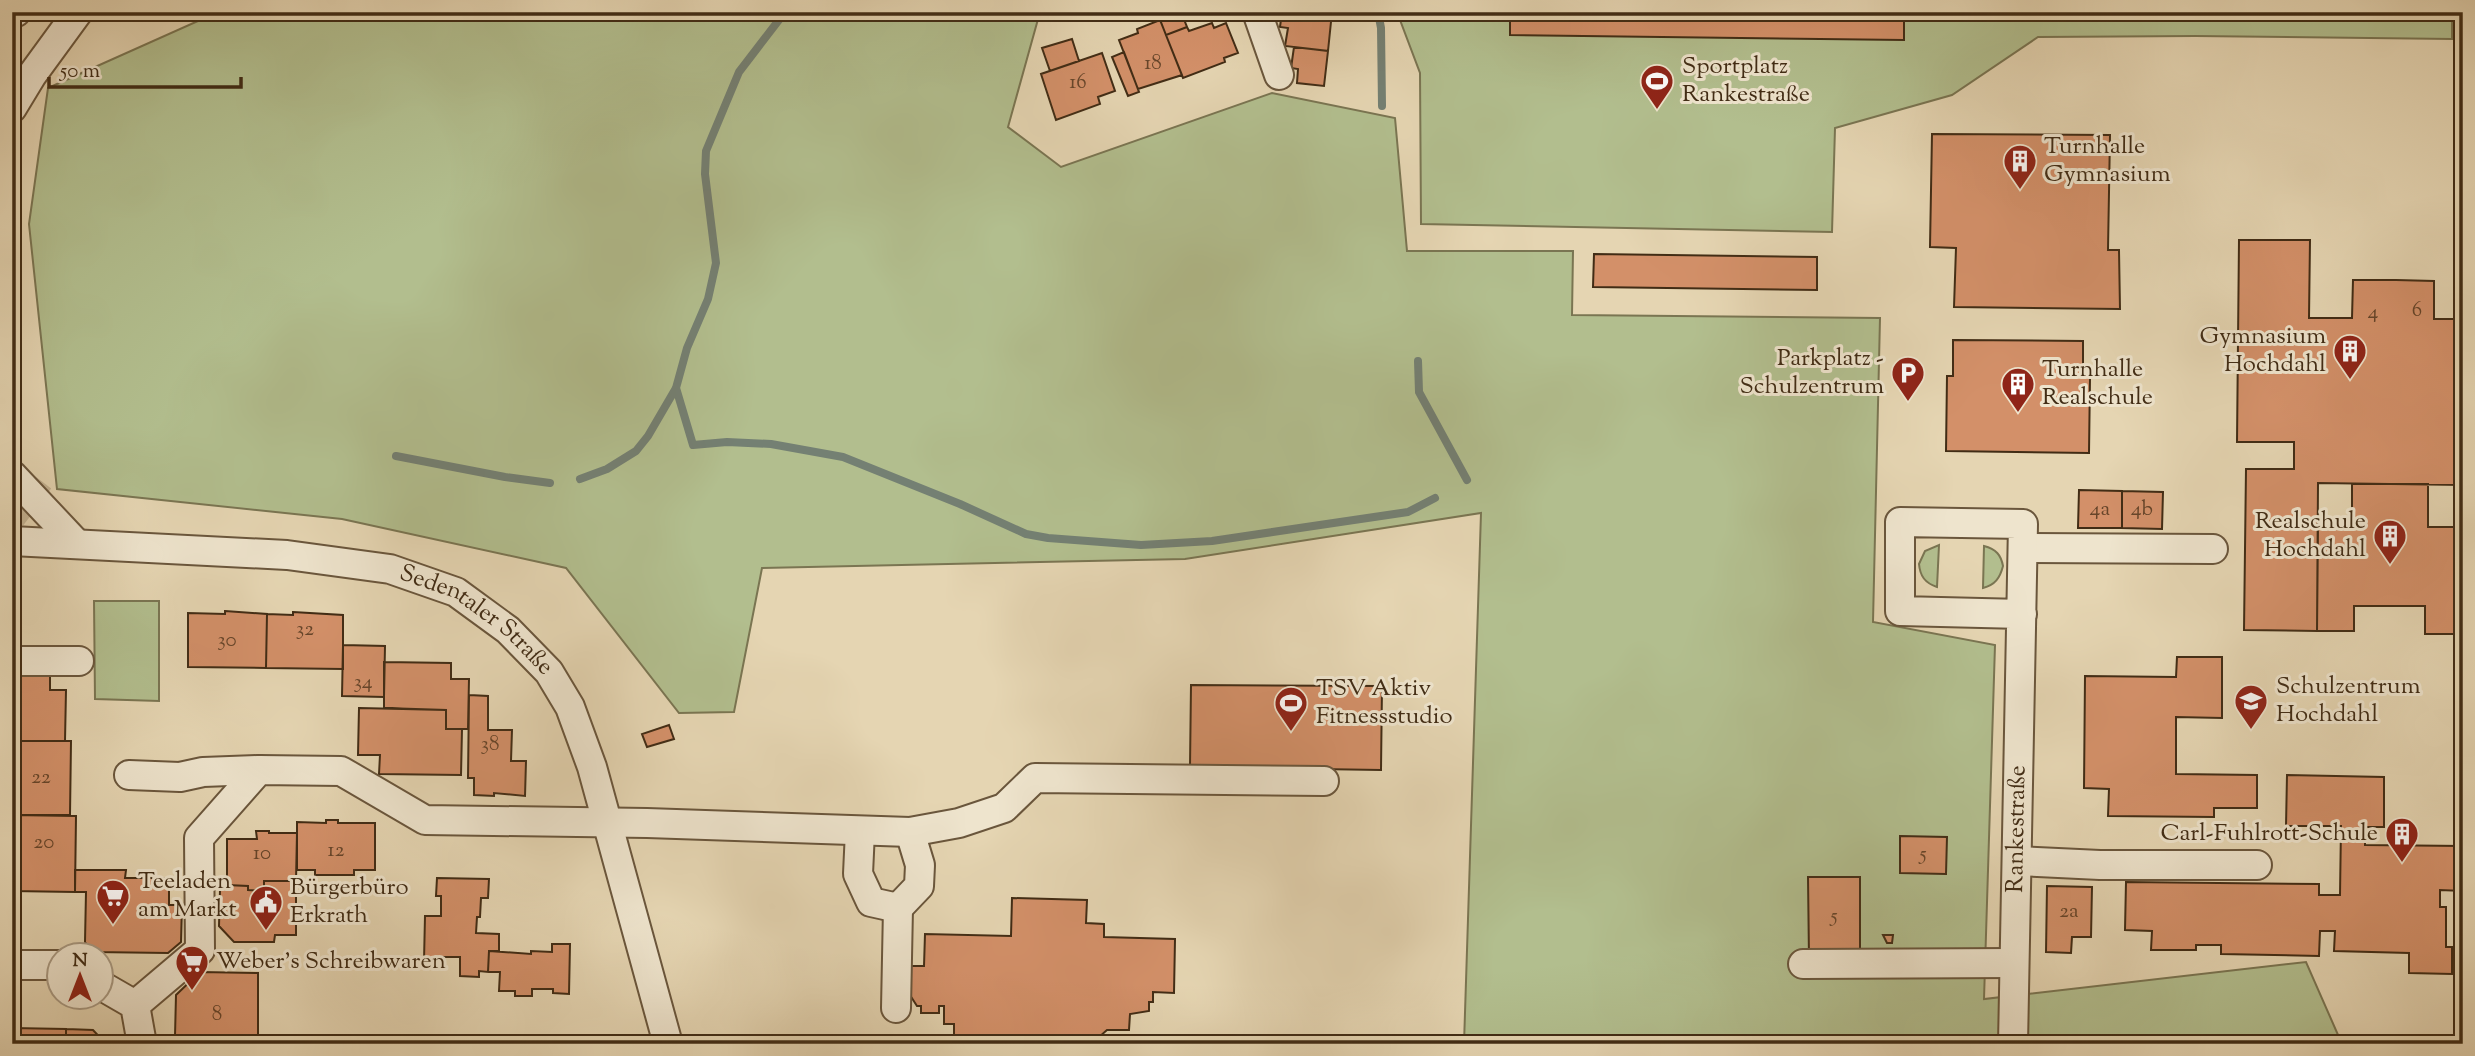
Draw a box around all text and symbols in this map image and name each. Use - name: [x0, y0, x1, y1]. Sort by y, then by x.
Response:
- scale bar: [49, 46, 242, 90]
- house number: 18: [1144, 49, 1162, 79]
- place label: Sportplatz Rankestraße: [1682, 50, 1810, 112]
- text: 50 m: [59, 57, 100, 87]
- sports icon: Sportplatz Rankestraße: [1638, 62, 1676, 111]
- house number: 16: [1069, 68, 1087, 98]
- place label: Turnhalle Gymnasium: [2044, 130, 2171, 192]
- building icon: Turnhalle Gymnasium: [2001, 142, 2039, 191]
- house number: 6: [2412, 296, 2422, 326]
- house number: 4: [2368, 298, 2378, 328]
- place label: Gymnasium Hochdahl: [2200, 320, 2326, 382]
- building icon: Gymnasium Hochdahl: [2331, 332, 2369, 381]
- place label: Parkplatz - Schulzentrum: [1740, 342, 1884, 404]
- place label: Turnhalle Realschule: [2042, 353, 2153, 415]
- parking icon: Parkplatz - Schulzentrum: [1889, 354, 1927, 403]
- building icon: Turnhalle Realschule: [1999, 365, 2037, 414]
- house number: 4a: [2090, 495, 2110, 525]
- house number: 4b: [2131, 495, 2153, 525]
- place label: Realschule Hochdahl: [2255, 505, 2366, 567]
- building icon: Realschule Hochdahl: [2371, 517, 2409, 566]
- street label: Sedentaler Straße: [395, 557, 561, 683]
- house number: 32: [296, 615, 314, 645]
- house number: 30: [217, 626, 237, 656]
- house number: 34: [353, 668, 373, 698]
- place label: Schulzentrum Hochdahl: [2276, 670, 2421, 732]
- place label: TSV Aktiv Fitnessstudio: [1316, 672, 1453, 734]
- school or university icon: Schulzentrum Hochdahl: [2232, 682, 2270, 731]
- sports icon: TSV Aktiv Fitnessstudio: [1272, 684, 1310, 733]
- house number: 38: [481, 730, 499, 760]
- house number: 22: [31, 763, 51, 793]
- street label: Rankestraße: [1999, 765, 2035, 893]
- building icon: Carl-Fuhlrott-Schule: [2383, 815, 2421, 864]
- place label: Carl-Fuhlrott-Schule: [2161, 817, 2378, 851]
- house number: 20: [34, 828, 54, 858]
- house number: 12: [328, 836, 345, 866]
- house number: 10: [253, 839, 271, 869]
- house number: 5: [1918, 840, 1927, 870]
- place label: Teeladen am Markt: [138, 865, 237, 927]
- place label: Bürgerbüro Erkrath: [290, 871, 409, 933]
- supermarket icon: Teeladen am Markt: [94, 877, 132, 926]
- public building icon: Bürgerbüro Erkrath: [247, 883, 285, 932]
- house number: 2a: [2059, 897, 2079, 927]
- house number: 5: [1829, 902, 1838, 932]
- north arrow: [46, 940, 116, 1010]
- supermarket icon: Weber's Schreibwaren: [173, 943, 211, 992]
- place label: Weber's Schreibwaren: [216, 945, 446, 979]
- text: N: [72, 948, 88, 975]
- house number: 8: [212, 1000, 222, 1030]

